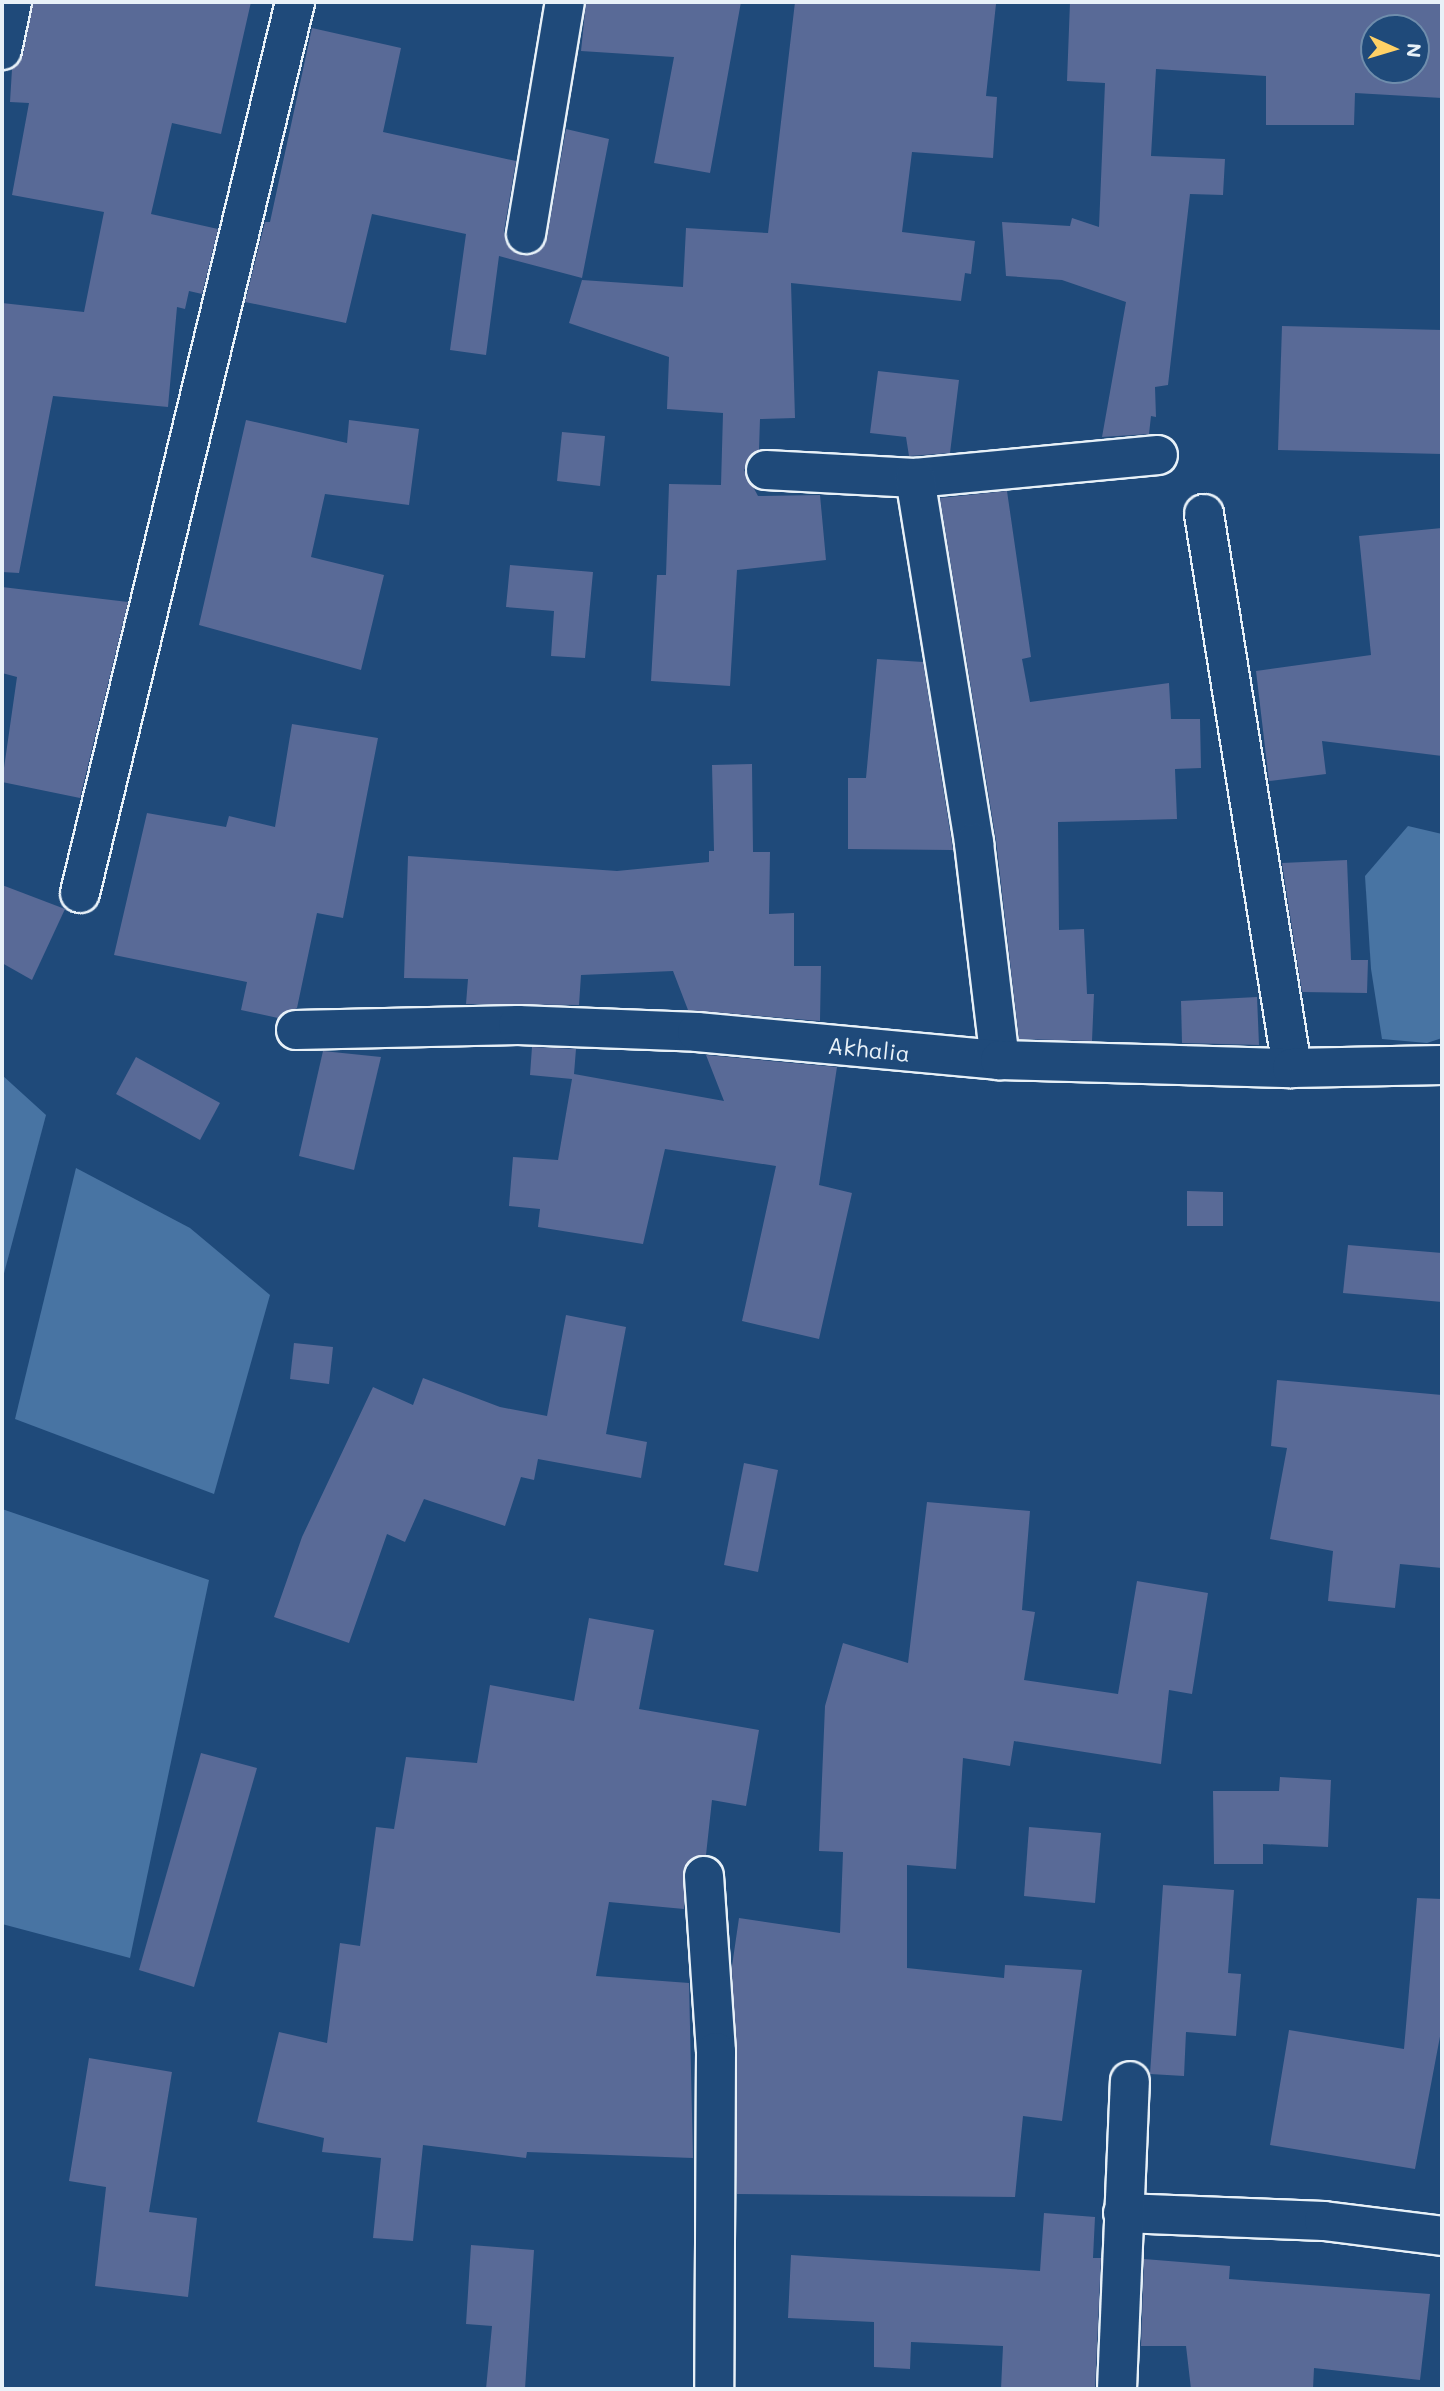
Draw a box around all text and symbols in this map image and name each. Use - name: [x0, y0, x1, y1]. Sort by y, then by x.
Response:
- north arrow: [1360, 14, 1430, 84]
- text: N: [1401, 42, 1427, 58]
- street label: Akhalia: [826, 1031, 912, 1067]

